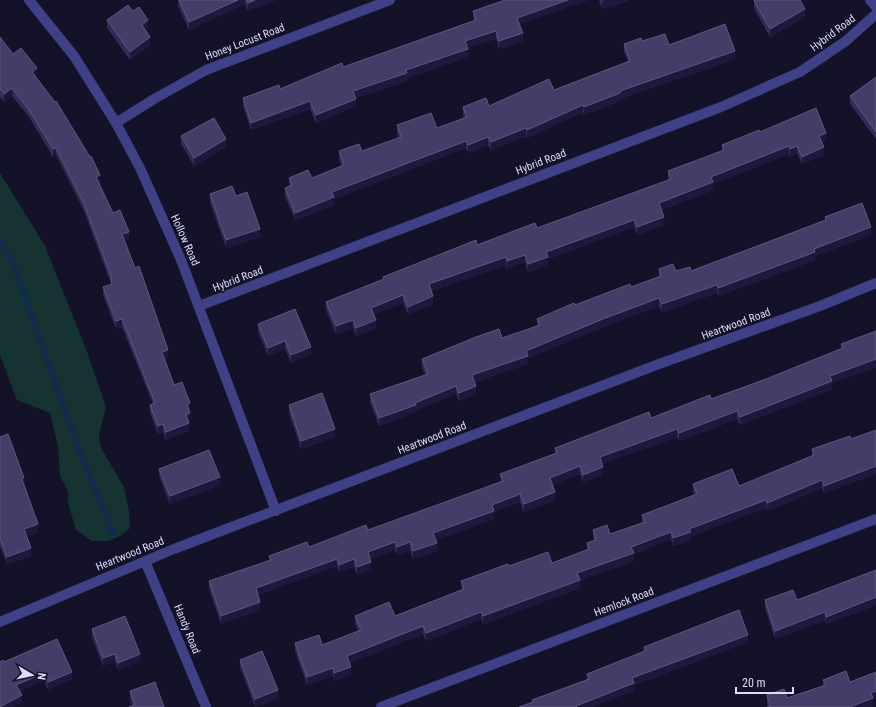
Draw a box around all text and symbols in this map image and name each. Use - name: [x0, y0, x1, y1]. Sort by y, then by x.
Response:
- street label: Hybrid Road: [808, 12, 858, 54]
- street label: Honey Locust Road: [204, 21, 286, 63]
- street label: Hybrid Road: [514, 146, 568, 178]
- street label: Hollow Road: [168, 212, 202, 268]
- street label: Hybrid Road: [211, 263, 265, 295]
- street label: Heartwood Road: [700, 306, 772, 342]
- street label: Heartwood Road: [396, 419, 468, 457]
- street label: Heartwood Road: [94, 534, 166, 574]
- street label: Hemlock Road: [592, 585, 656, 619]
- street label: Handy Road: [171, 602, 203, 656]
- north arrow: [12, 655, 52, 695]
- scale bar: [736, 669, 793, 695]
- text: N: [34, 672, 48, 681]
- text: 20 m: [742, 676, 766, 690]

